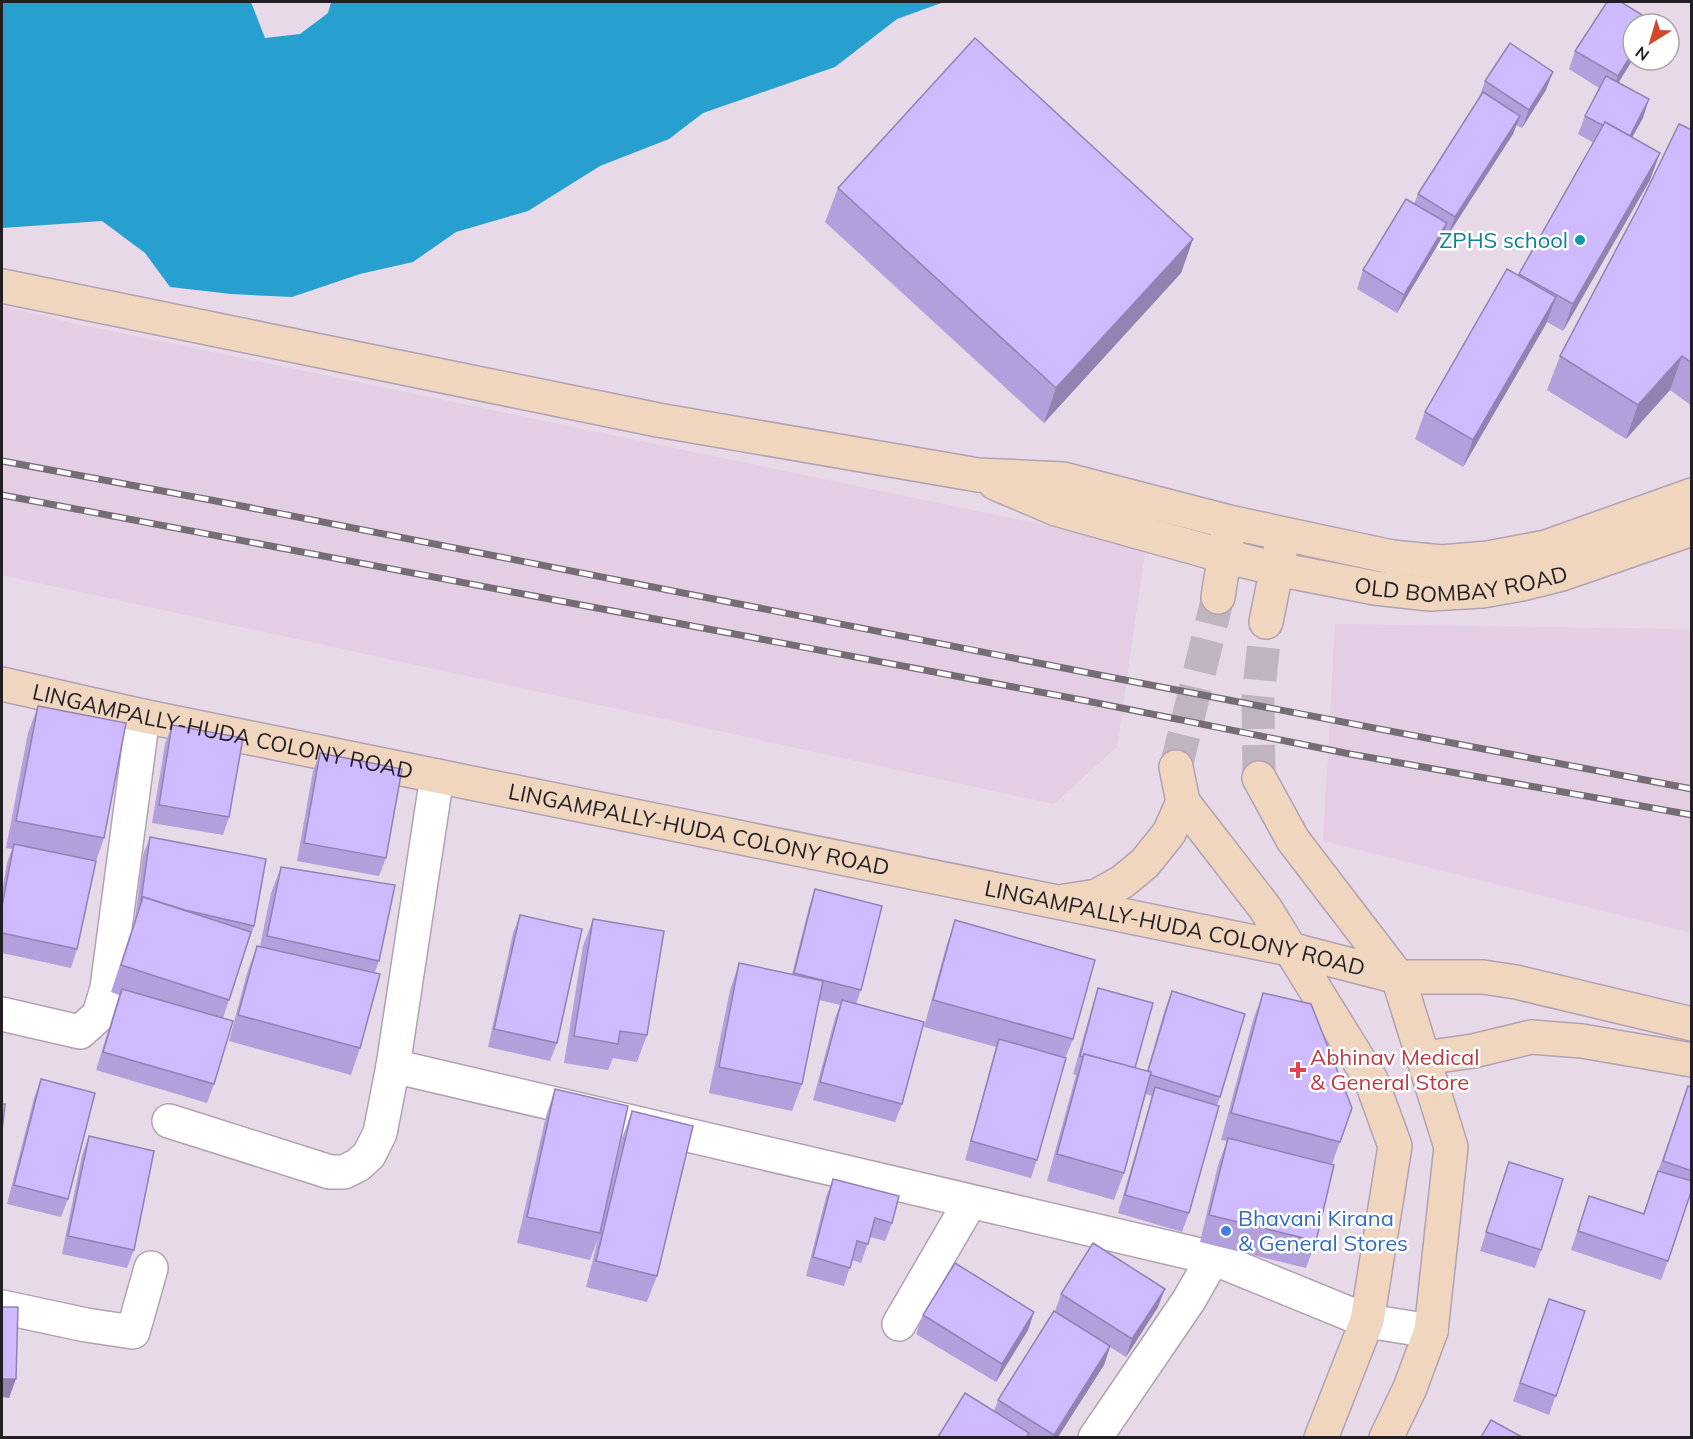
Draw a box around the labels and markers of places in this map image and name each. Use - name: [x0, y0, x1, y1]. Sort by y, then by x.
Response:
- place label: ZPHS school: [1439, 226, 1568, 254]
- marker: ZPHS school: [1573, 233, 1587, 247]
- place label: Abhinav Medical & General Store: [1310, 1043, 1479, 1096]
- marker: Abhinav Medical & General Store: [1291, 1063, 1305, 1077]
- place label: Bhavani Kirana & General Stores: [1238, 1204, 1408, 1257]
- marker: Bhavani Kirana & General Stores: [1219, 1224, 1233, 1238]

